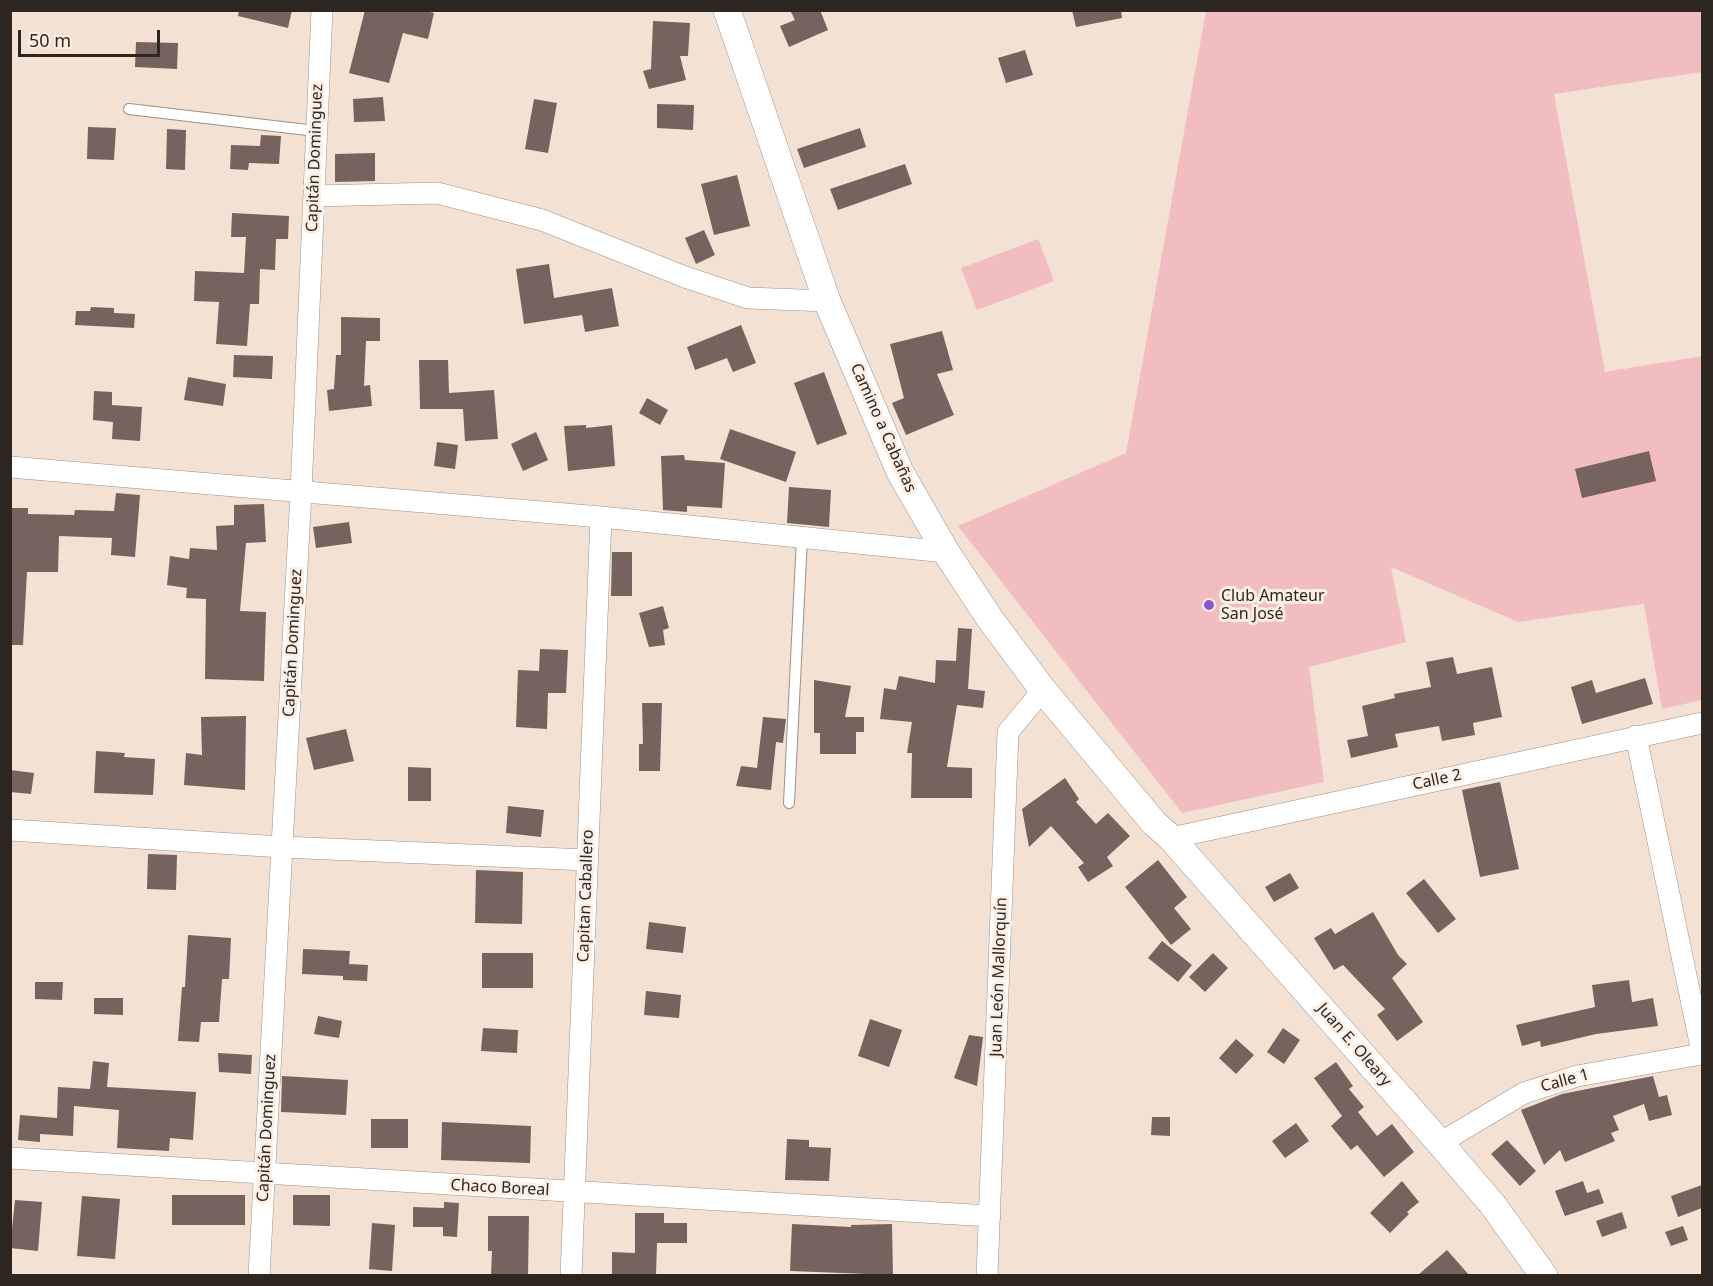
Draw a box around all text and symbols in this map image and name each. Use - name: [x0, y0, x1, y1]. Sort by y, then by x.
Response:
- scale bar: [21, 18, 164, 56]
- text: 50 m: [29, 28, 71, 52]
- street label: Capitán Dominguez: [303, 84, 327, 232]
- street label: Camino a Cabañas: [846, 360, 920, 496]
- street label: Capitán Dominguez: [280, 568, 306, 718]
- place label: Club Amateur San José: [1221, 586, 1325, 624]
- marker: Club Amateur San José: [1202, 598, 1216, 612]
- street label: Calle 2: [1411, 765, 1463, 795]
- street label: Capitan Caballero: [574, 829, 598, 963]
- street label: Juan León Mallorquín: [987, 897, 1011, 1057]
- street label: Juan E. Oleary: [1313, 999, 1395, 1091]
- street label: Capitán Dominguez: [254, 1053, 280, 1203]
- street label: Calle 1: [1539, 1065, 1591, 1097]
- street label: Chaco Boreal: [450, 1176, 550, 1200]

